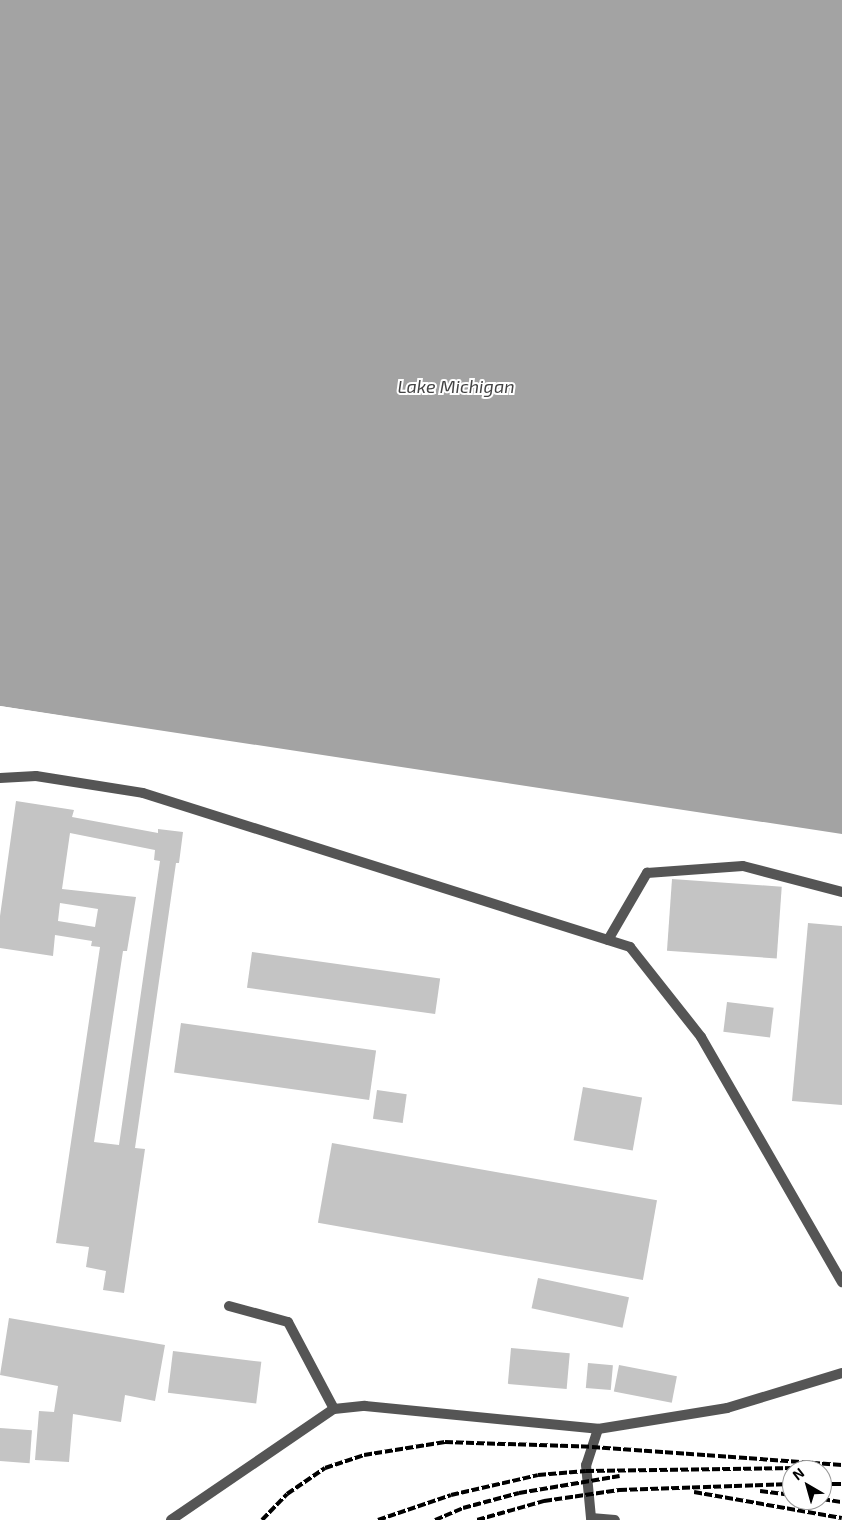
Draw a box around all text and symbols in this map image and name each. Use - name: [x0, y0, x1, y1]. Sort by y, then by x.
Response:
- water label: Lake Michigan: [397, 375, 515, 397]
- north arrow: [782, 1460, 832, 1510]
- text: N: [789, 1464, 807, 1483]

